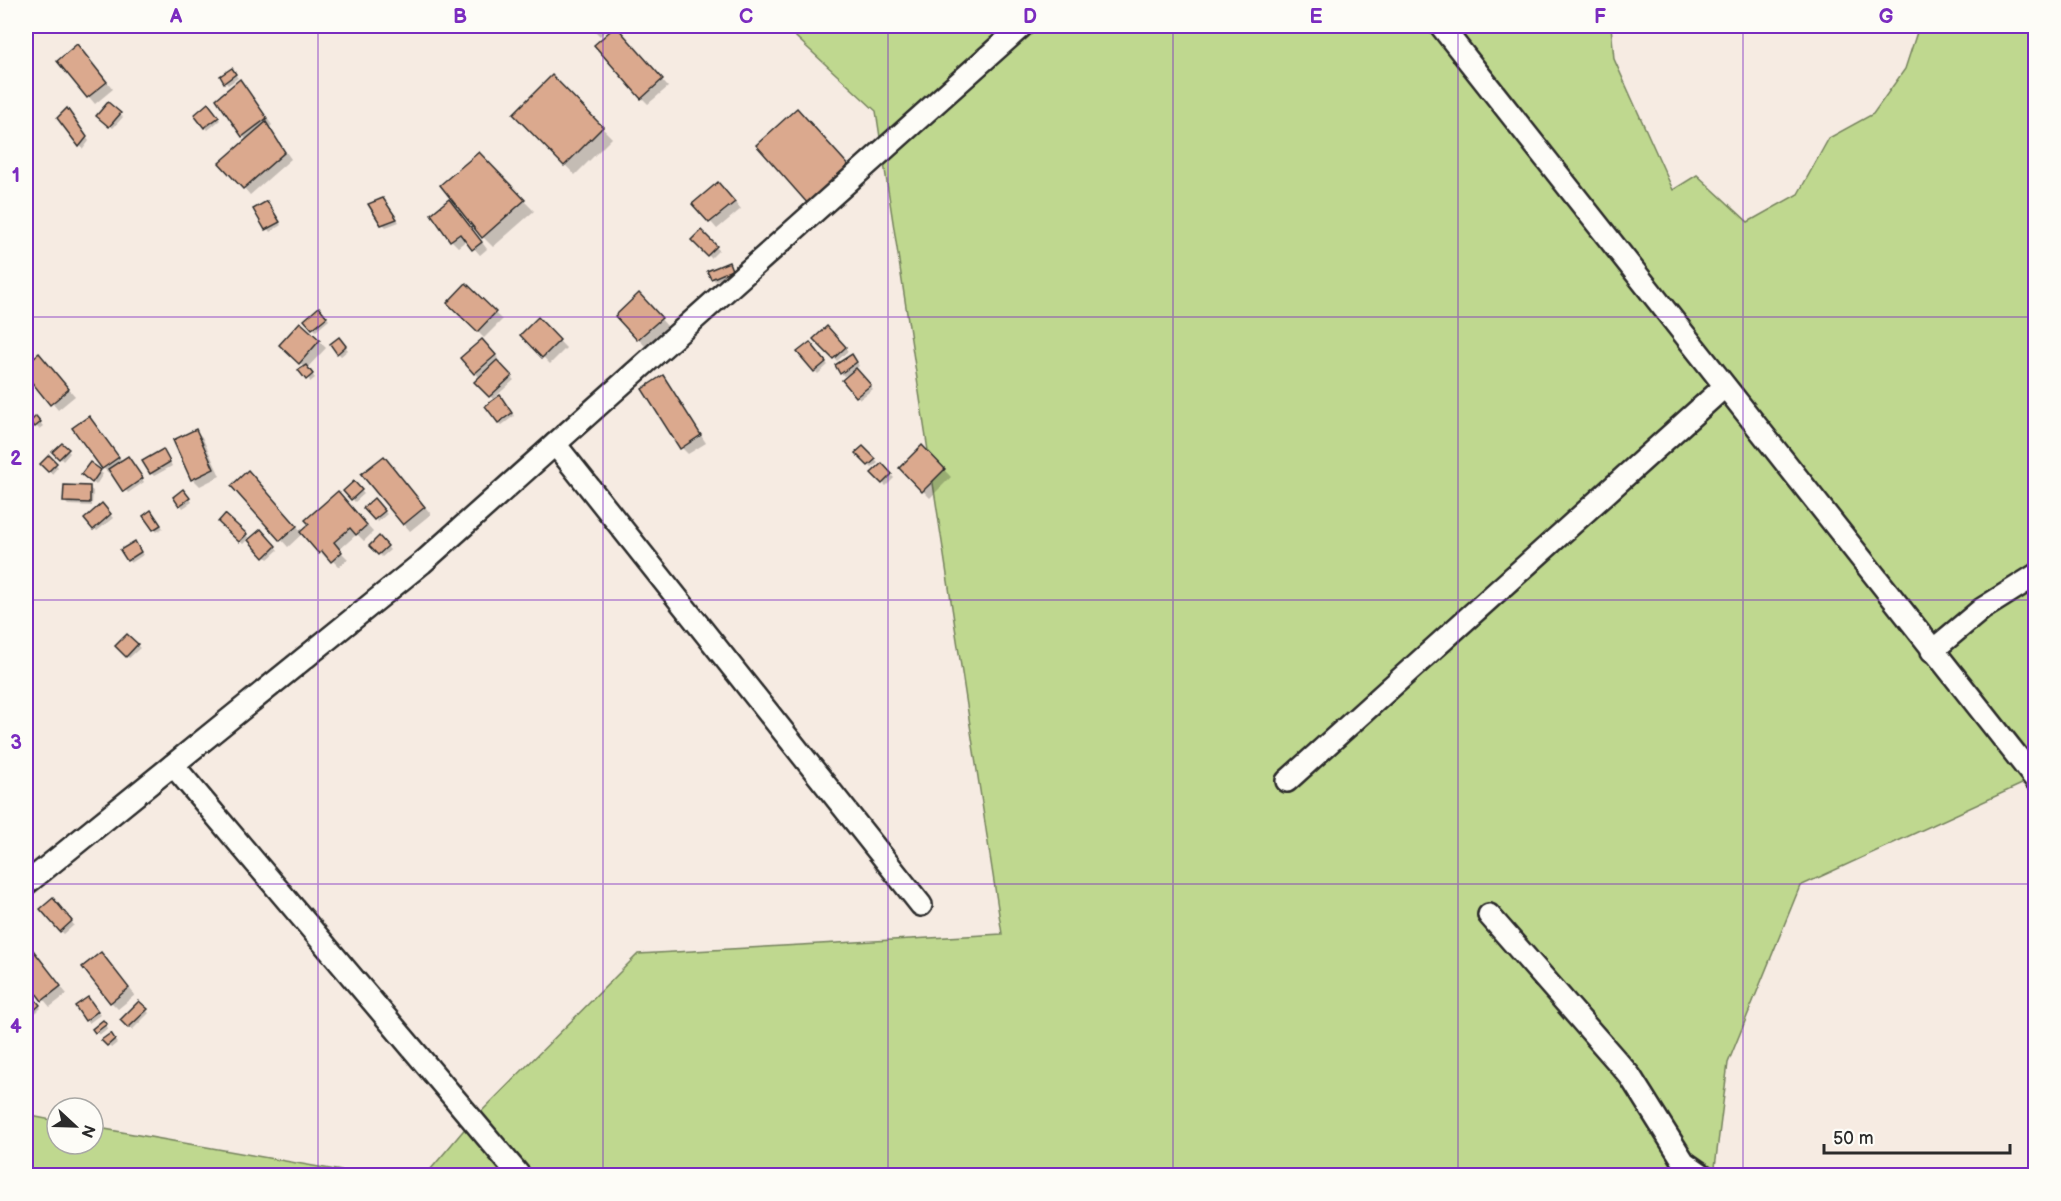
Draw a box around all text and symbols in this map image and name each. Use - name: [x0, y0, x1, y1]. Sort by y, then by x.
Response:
- text: A: [169, 5, 183, 29]
- text: B: [453, 5, 467, 29]
- text: C: [739, 5, 753, 29]
- text: D: [1023, 5, 1037, 29]
- text: E: [1310, 5, 1323, 29]
- text: F: [1594, 5, 1606, 29]
- text: G: [1879, 5, 1894, 29]
- text: 1: [12, 164, 20, 188]
- text: 2: [10, 447, 22, 471]
- text: 3: [10, 731, 22, 755]
- text: 4: [10, 1015, 22, 1039]
- north arrow: [45, 1096, 105, 1156]
- scale bar: [1824, 1117, 2010, 1155]
- text: N: [76, 1122, 99, 1140]
- text: 50 m: [1833, 1128, 1874, 1149]

